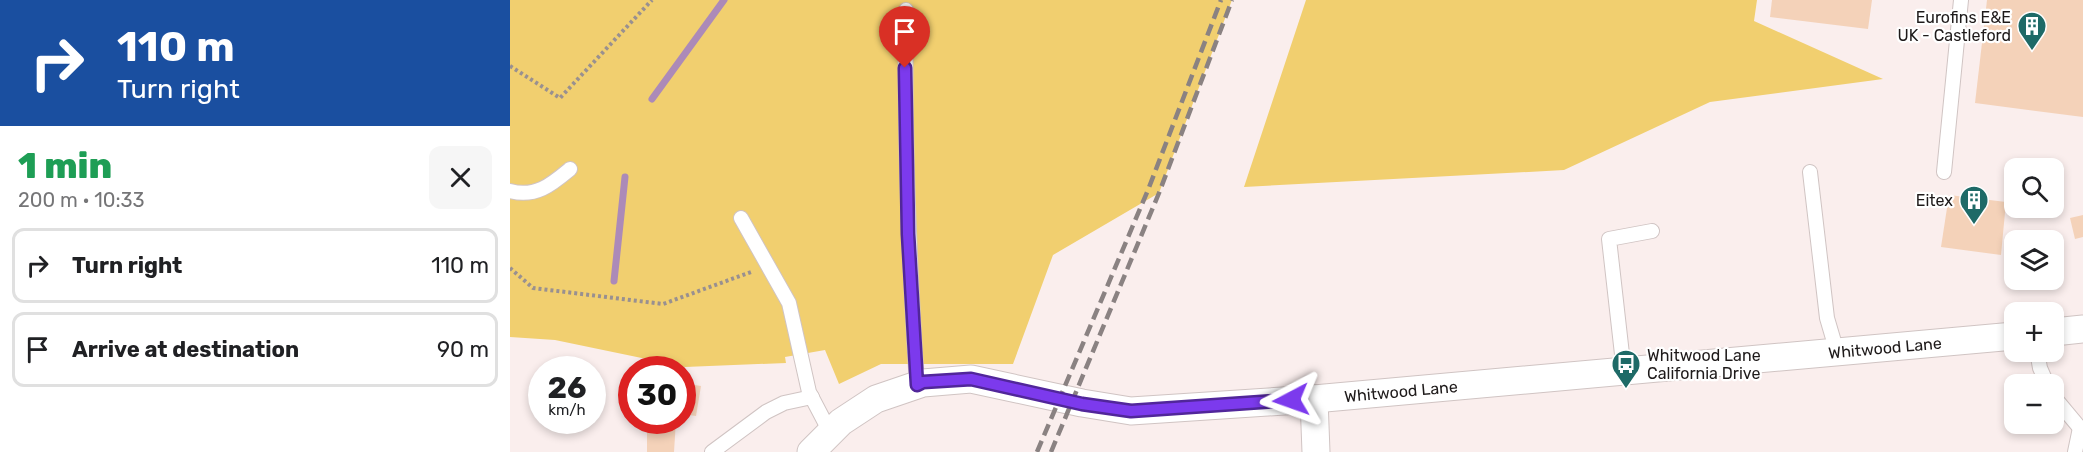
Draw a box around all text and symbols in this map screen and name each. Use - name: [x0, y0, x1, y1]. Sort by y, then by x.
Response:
- pin: [879, 6, 930, 68]
- place label: Eurofins E&E UK - Castleford: [1897, 8, 2011, 45]
- building icon: Eurofins E&E UK - Castleford: [2016, 10, 2048, 52]
- icon: arrive: [888, 15, 921, 48]
- text: 110 m: [117, 22, 235, 72]
- icon: right: [18, 24, 96, 102]
- text: Turn right: [117, 73, 240, 105]
- text: 1 min: [18, 144, 112, 187]
- button: close: [429, 146, 492, 209]
- map controls: [2004, 158, 2064, 434]
- button: search: [2004, 158, 2064, 218]
- building icon: Eitex: [1958, 184, 1990, 226]
- text: 200 m · 10:33: [18, 188, 145, 212]
- place label: Eitex: [1916, 191, 1953, 210]
- button: layers: [2004, 230, 2064, 290]
- icon: right: [21, 249, 54, 282]
- text: Turn right: [72, 252, 182, 279]
- text: 110 m: [431, 252, 489, 279]
- button: +: [2004, 302, 2064, 362]
- icon: arrive: [21, 333, 54, 366]
- street label: Whitwood Lane: [1827, 333, 1942, 362]
- text: Arrive at destination: [72, 336, 299, 363]
- text: 90 m: [437, 336, 489, 363]
- place label: Whitwood Lane California Drive: [1647, 346, 1761, 383]
- bus stop icon: Whitwood Lane California Drive: [1610, 348, 1642, 390]
- speed limit sign: 30: [618, 356, 696, 434]
- position arrow: [1259, 368, 1323, 432]
- text: 26: [547, 370, 587, 406]
- button: −: [2004, 374, 2064, 434]
- street label: Whitwood Lane: [1343, 377, 1458, 406]
- text: km/h: [548, 401, 586, 419]

